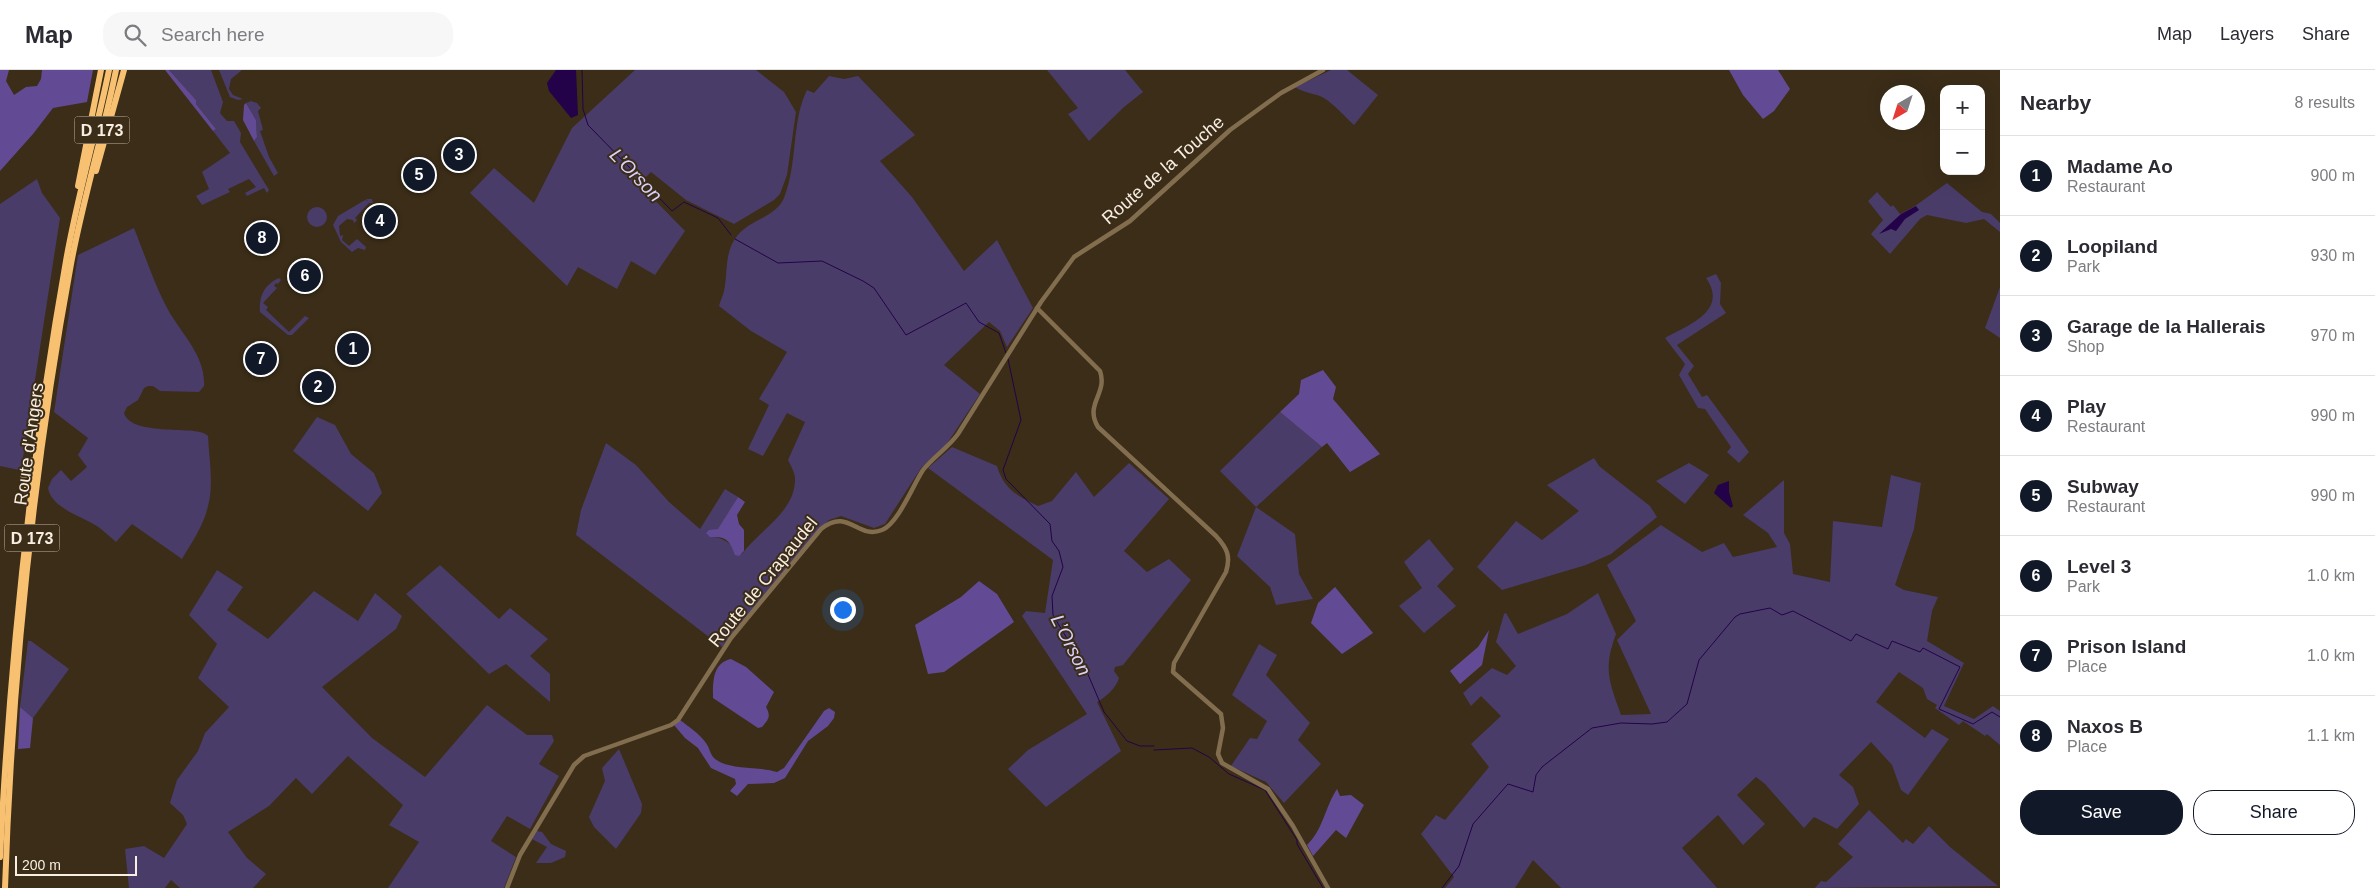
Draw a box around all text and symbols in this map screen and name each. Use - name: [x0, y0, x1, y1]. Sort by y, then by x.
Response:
- search box: [103, 12, 453, 57]
- text: Map: [25, 21, 73, 48]
- icon: search: [121, 21, 149, 49]
- text: Search here: [161, 24, 265, 45]
- text: Map: [2157, 24, 2192, 44]
- text: Layers: [2220, 24, 2274, 44]
- text: Share: [2302, 24, 2350, 44]
- north arrow: [1880, 85, 1925, 130]
- map controls: [1940, 85, 1985, 175]
- button: +: [1940, 85, 1985, 130]
- text: Nearby: [2020, 91, 2091, 114]
- text: 8 results: [2295, 94, 2355, 111]
- street label: Route de la Touche: [1098, 112, 1228, 228]
- road number: D 173: [74, 116, 130, 144]
- button: −: [1940, 130, 1985, 175]
- pin: 3: [443, 136, 475, 174]
- water label: L’Orson: [606, 144, 666, 206]
- pin: 5: [403, 156, 435, 194]
- text: Madame Ao: [2067, 156, 2173, 177]
- text: 1: [2032, 167, 2040, 184]
- text: 900 m: [2311, 167, 2355, 184]
- text: Restaurant: [2067, 178, 2145, 195]
- pin: 4: [364, 202, 396, 240]
- pin: 8: [246, 219, 278, 257]
- text: Loopiland: [2067, 236, 2158, 257]
- text: 2: [2032, 247, 2040, 264]
- text: 930 m: [2311, 247, 2355, 264]
- pin: 6: [289, 257, 321, 295]
- text: Park: [2067, 258, 2100, 275]
- text: Garage de la Hallerais: [2067, 316, 2266, 337]
- text: 3: [2032, 327, 2040, 344]
- text: 970 m: [2311, 327, 2355, 344]
- pin: 1: [337, 330, 369, 368]
- text: Shop: [2067, 338, 2104, 355]
- pin: 7: [245, 340, 277, 378]
- pin: 2: [302, 368, 334, 406]
- street label: Route d'Angers: [11, 381, 47, 507]
- text: Play: [2067, 396, 2106, 417]
- text: 4: [2032, 407, 2040, 424]
- text: 990 m: [2311, 407, 2355, 424]
- text: Restaurant: [2067, 418, 2145, 435]
- text: Subway: [2067, 476, 2139, 497]
- text: 5: [2032, 487, 2040, 504]
- text: 990 m: [2311, 487, 2355, 504]
- text: Restaurant: [2067, 498, 2145, 515]
- street label: Route de Crapaudel: [705, 513, 821, 651]
- road number: D 173: [5, 524, 60, 552]
- text: Level 3: [2067, 556, 2131, 577]
- text: 6: [2032, 567, 2040, 584]
- text: 1.0 km: [2307, 567, 2355, 584]
- text: Park: [2067, 578, 2100, 595]
- your location: [830, 597, 856, 623]
- water label: L’Orson: [1047, 611, 1095, 679]
- text: Prison Island: [2067, 636, 2186, 657]
- text: 7: [2032, 647, 2040, 664]
- text: 1.0 km: [2307, 647, 2355, 664]
- text: Place: [2067, 658, 2107, 675]
- text: Naxos B: [2067, 716, 2143, 737]
- text: 8: [2032, 727, 2040, 744]
- text: 1.1 km: [2307, 727, 2355, 744]
- text: Place: [2067, 738, 2107, 755]
- button: Save: [2020, 790, 2183, 835]
- button: Share: [2193, 790, 2355, 835]
- scale bar: [15, 853, 138, 876]
- text: 200 m: [22, 857, 61, 873]

